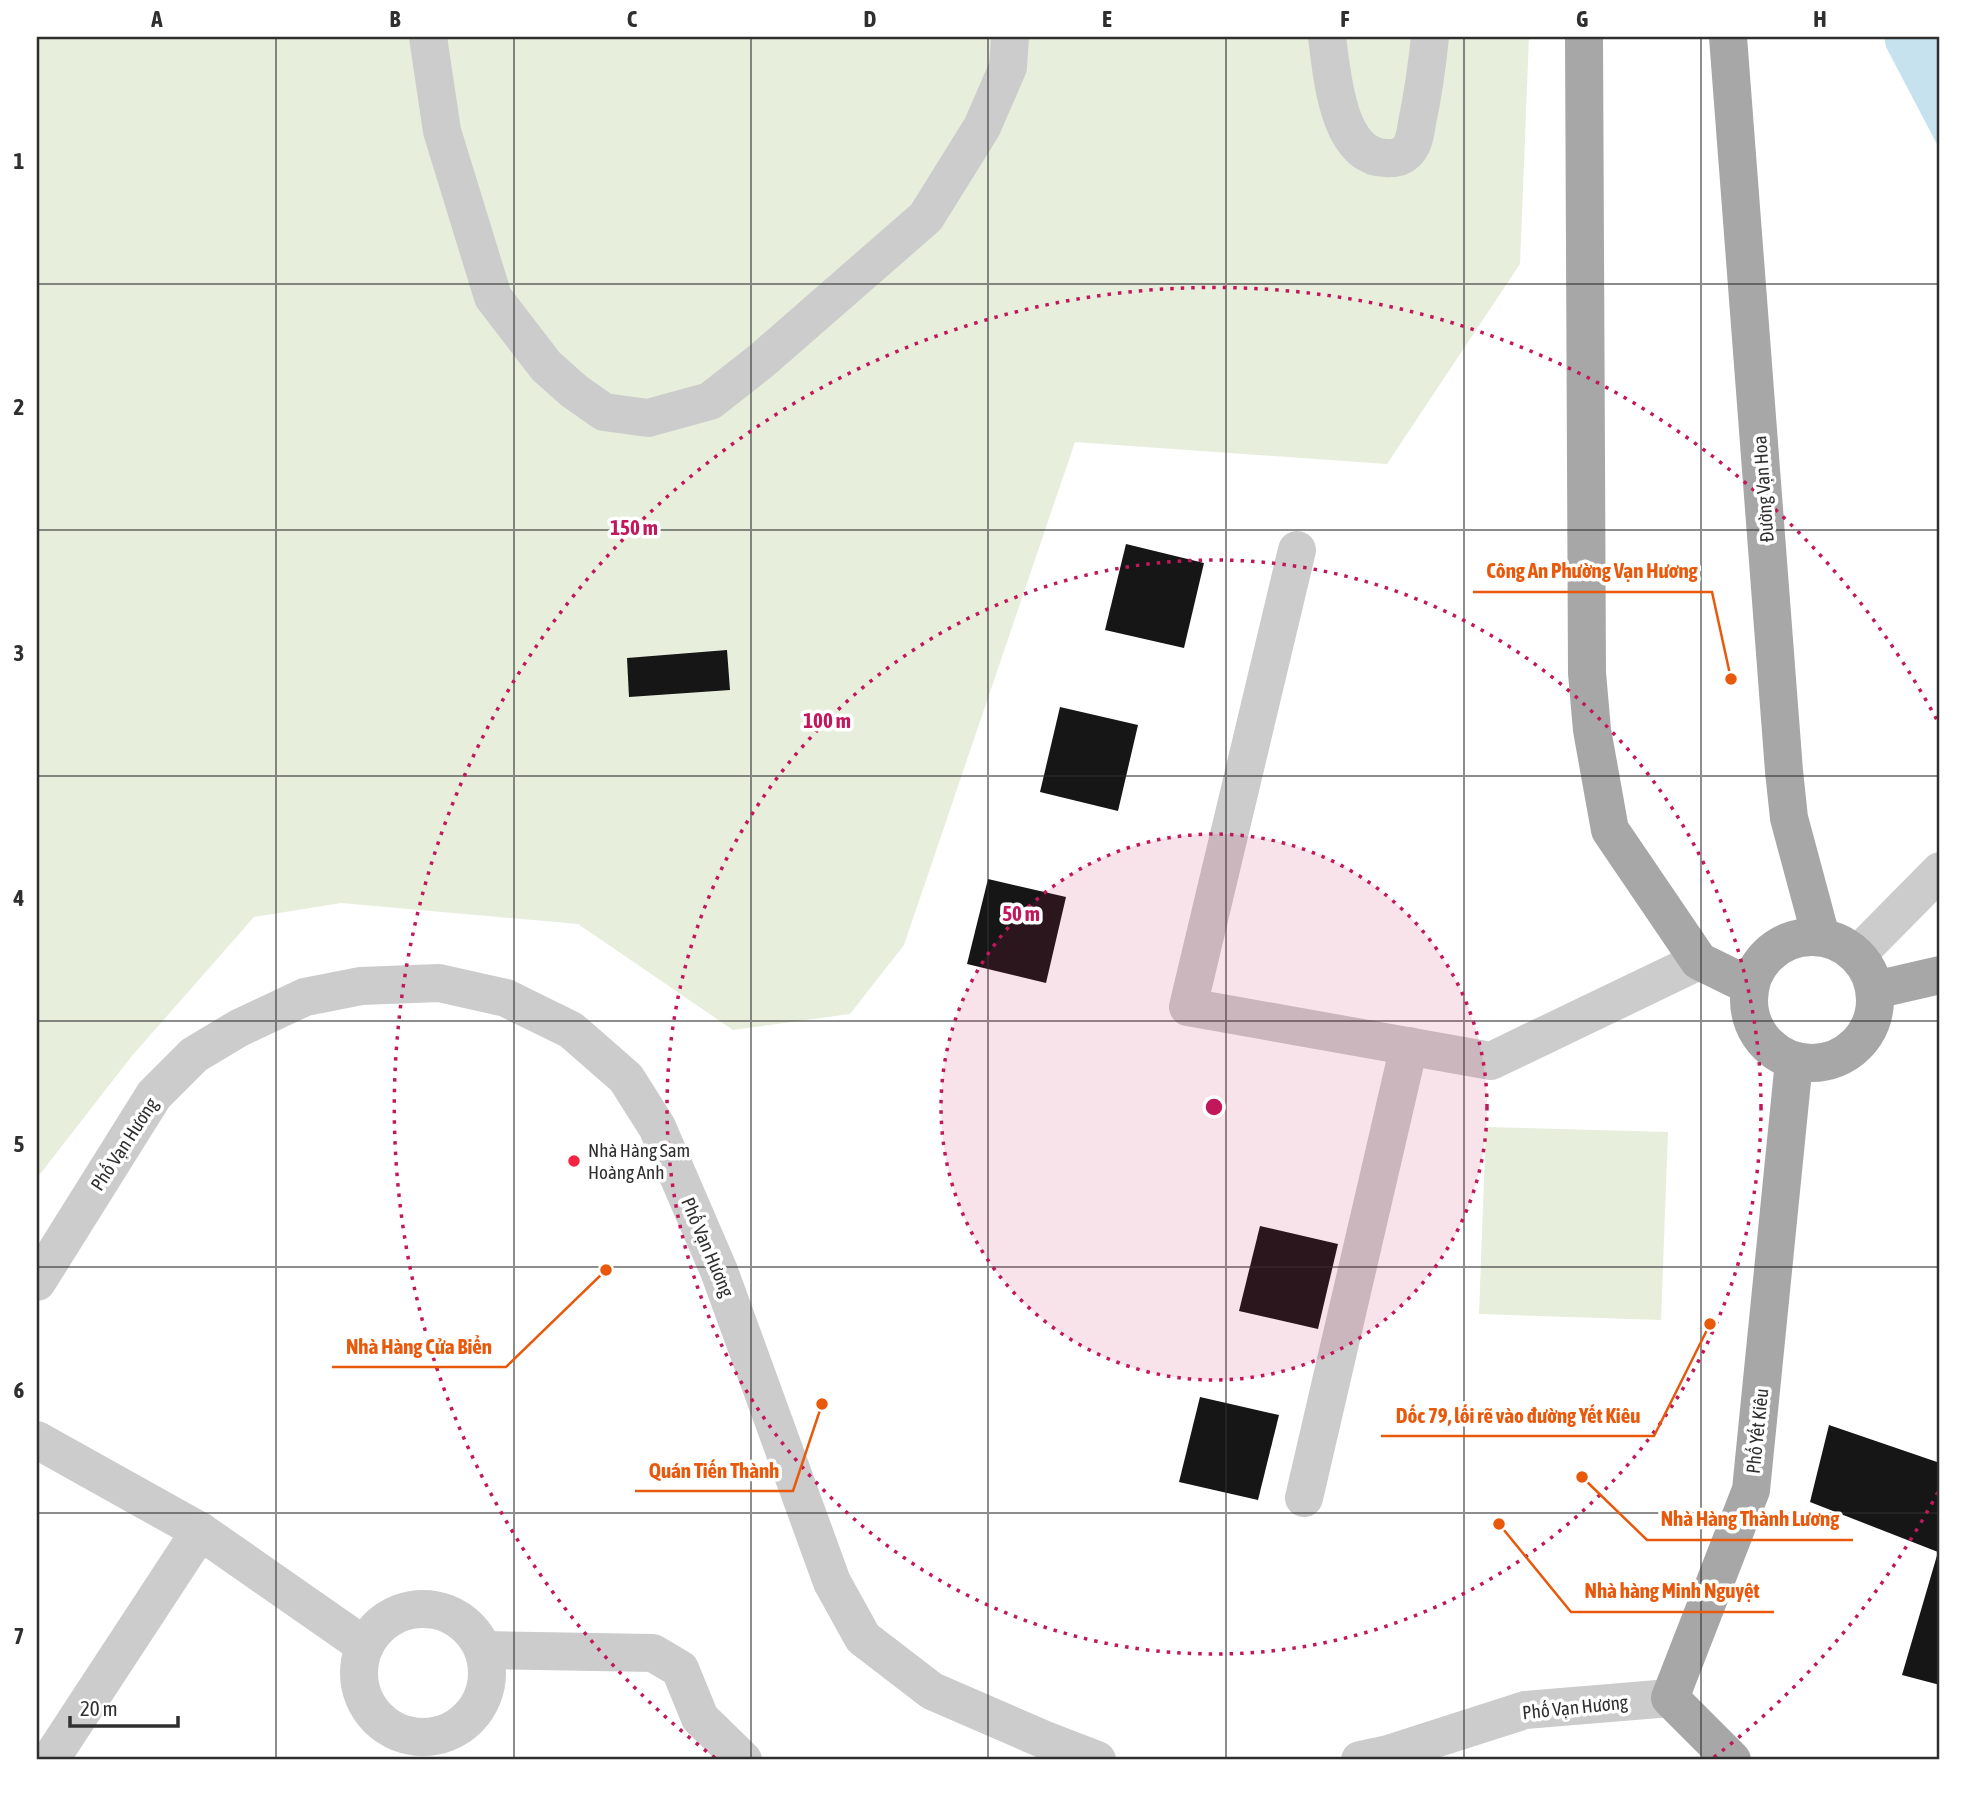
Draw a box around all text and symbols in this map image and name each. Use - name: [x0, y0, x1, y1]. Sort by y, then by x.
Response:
- text: A: [150, 6, 163, 32]
- text: B: [390, 6, 401, 32]
- text: C: [627, 6, 638, 32]
- text: D: [864, 6, 877, 32]
- text: E: [1102, 6, 1112, 32]
- text: F: [1340, 6, 1350, 32]
- text: G: [1576, 6, 1588, 32]
- text: H: [1813, 6, 1827, 32]
- text: 1: [14, 148, 25, 174]
- text: 2: [14, 394, 24, 420]
- street label: Đường Vạn Hoa: [1748, 435, 1778, 543]
- text: 150 m: [610, 515, 658, 539]
- callout: Công An Phường Vạn Hương: [1473, 550, 1712, 592]
- text: Công An Phường Vạn Hương: [1486, 558, 1699, 582]
- text: 3: [14, 640, 24, 666]
- text: 100 m: [803, 708, 851, 732]
- text: 4: [13, 885, 25, 911]
- text: 50 m: [1002, 901, 1040, 925]
- street label: Phố Vạn Hương: [86, 1093, 163, 1194]
- centre of rings: [1202, 1095, 1226, 1119]
- text: 5: [14, 1131, 25, 1157]
- place label: Nhà Hàng Sam Hoàng Anh: [588, 1139, 690, 1183]
- marker: Nhà Hàng Sam Hoàng Anh: [566, 1153, 582, 1169]
- street label: Phố Vạn Hương: [677, 1194, 739, 1301]
- callout: Nhà Hàng Cửa Biển: [332, 1325, 506, 1367]
- text: Nhà Hàng Cửa Biển: [346, 1334, 492, 1358]
- text: 6: [14, 1377, 25, 1403]
- street label: Phố Yết Kiêu: [1742, 1387, 1772, 1475]
- callout: Dốc 79, lối rẽ vào đường Yết Kiêu: [1381, 1394, 1654, 1436]
- text: Dốc 79, lối rẽ vào đường Yết Kiêu: [1396, 1403, 1640, 1427]
- callout: Quán Tiến Thành: [635, 1449, 793, 1491]
- text: Quán Tiến Thành: [649, 1458, 779, 1482]
- callout: Nhà Hàng Thành Lương: [1647, 1498, 1853, 1540]
- text: Nhà Hàng Thành Lương: [1661, 1506, 1840, 1530]
- callout: Nhà hàng Minh Nguyệt: [1571, 1570, 1774, 1612]
- text: Nhà hàng Minh Nguyệt: [1585, 1578, 1760, 1602]
- text: 7: [14, 1623, 24, 1649]
- scale bar: [70, 1685, 178, 1729]
- street label: Phố Vạn Hương: [1521, 1690, 1630, 1723]
- text: 20 m: [80, 1696, 118, 1720]

